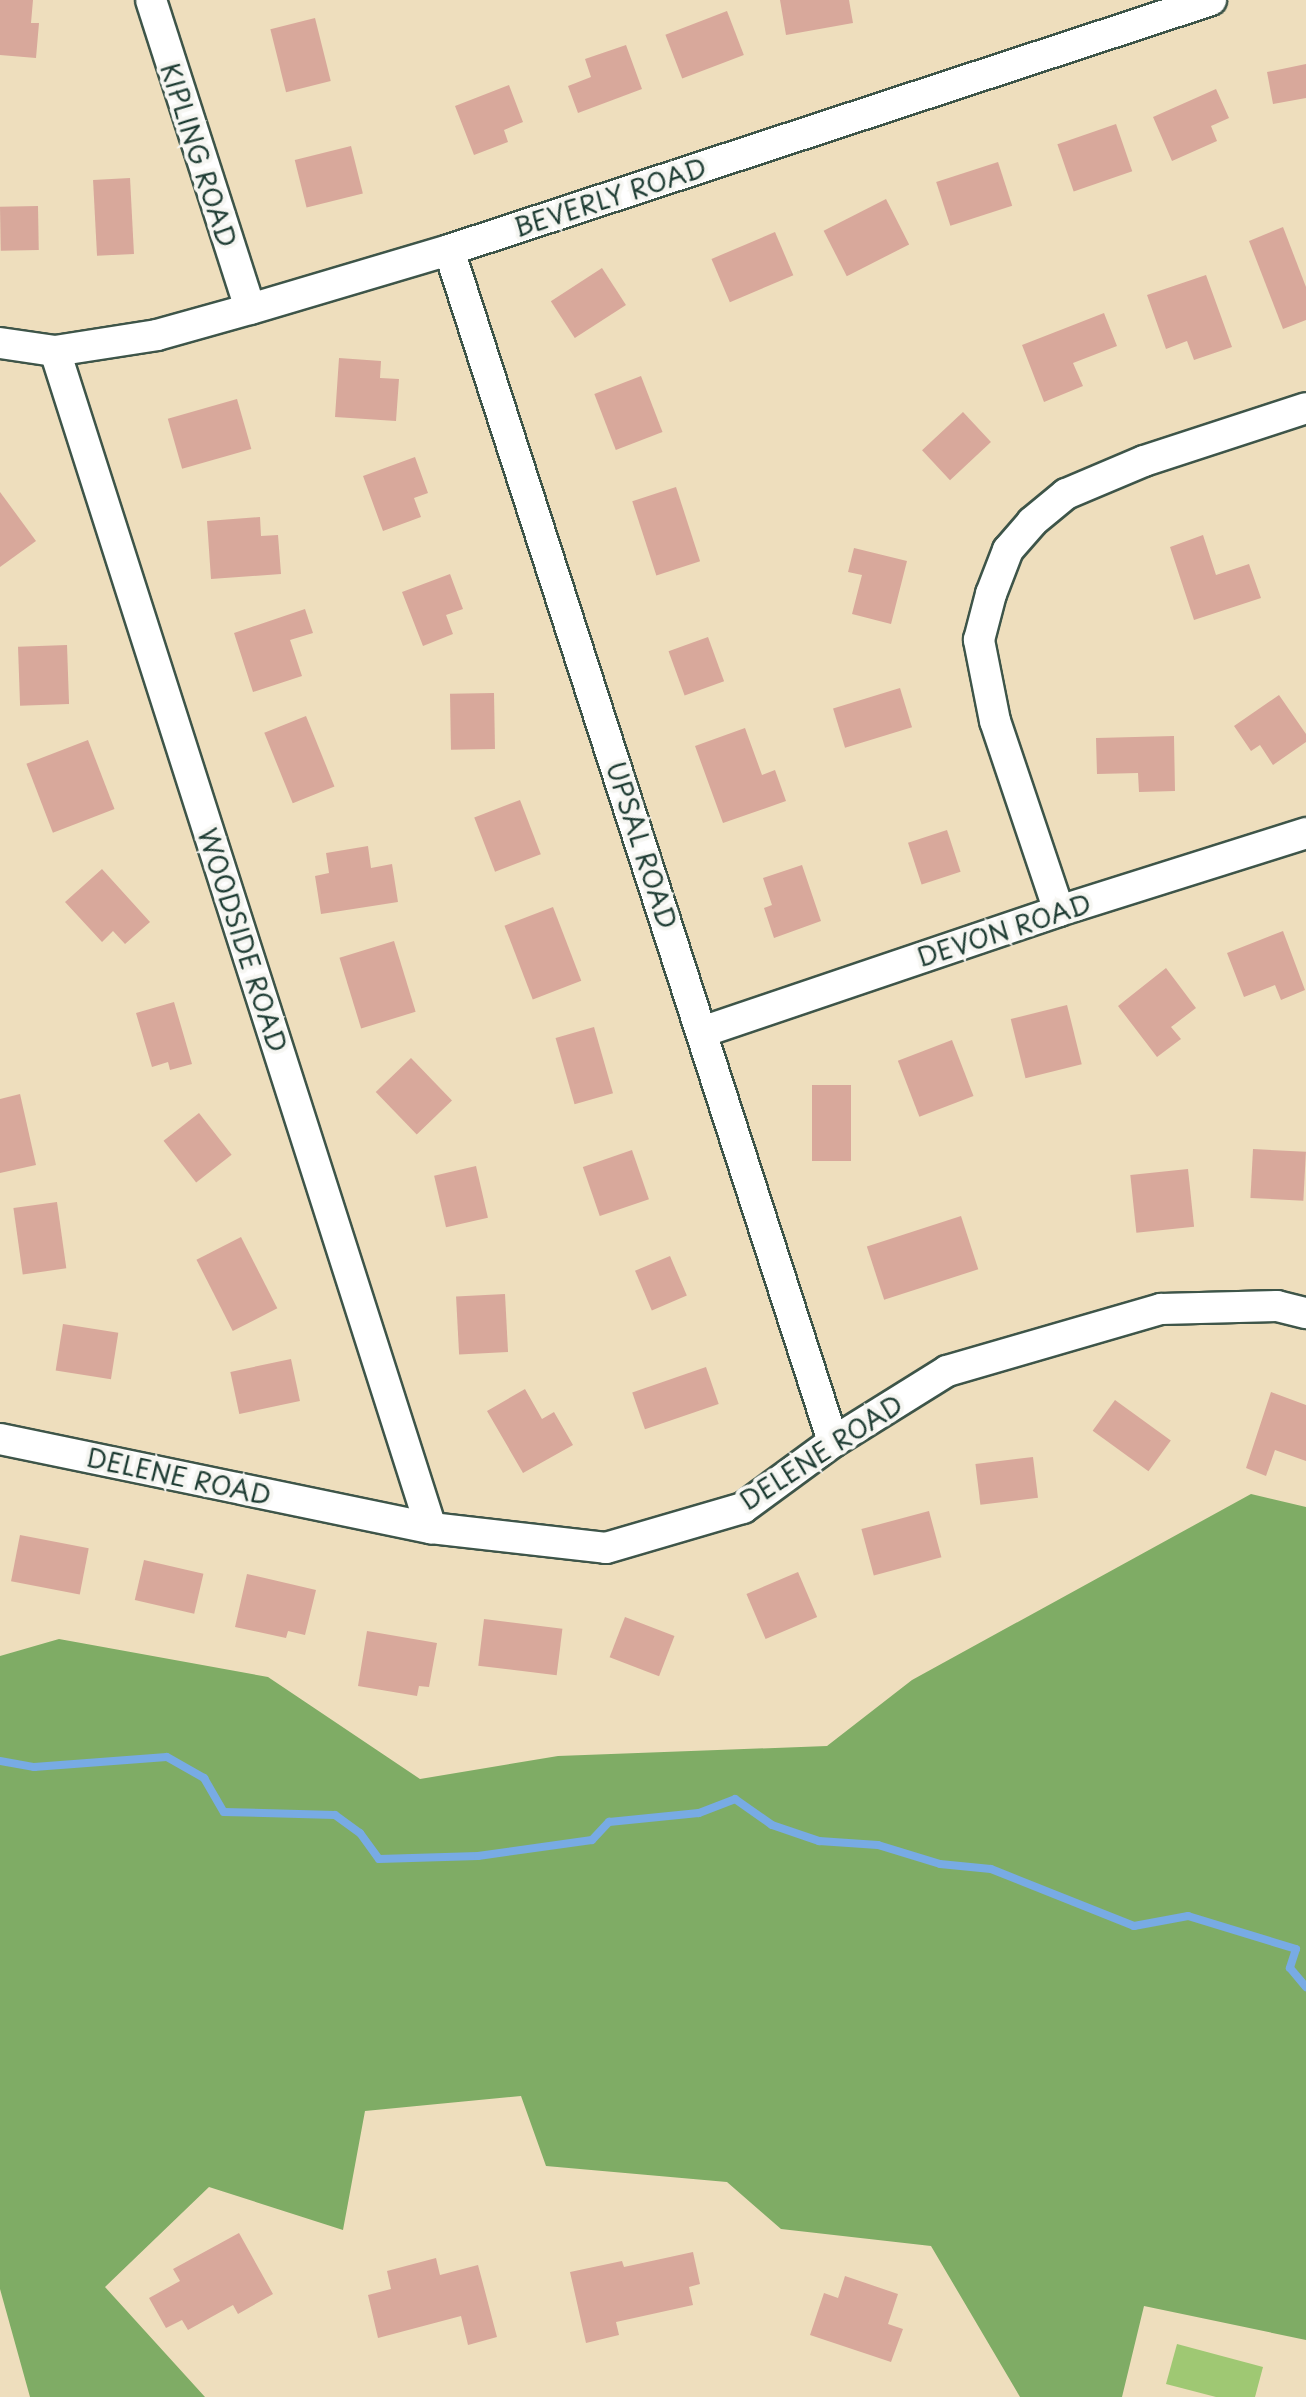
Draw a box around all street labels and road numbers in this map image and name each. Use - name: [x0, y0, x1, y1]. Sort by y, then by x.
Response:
- street label: KIPLING ROAD: [154, 57, 244, 253]
- street label: BEVERLY ROAD: [508, 151, 712, 243]
- street label: UPSAL ROAD: [600, 757, 684, 933]
- street label: WOODSIDE ROAD: [192, 823, 294, 1057]
- street label: DEVON ROAD: [913, 887, 1095, 973]
- street label: DELENE ROAD: [733, 1387, 909, 1517]
- street label: DELENE ROAD: [83, 1441, 275, 1511]

